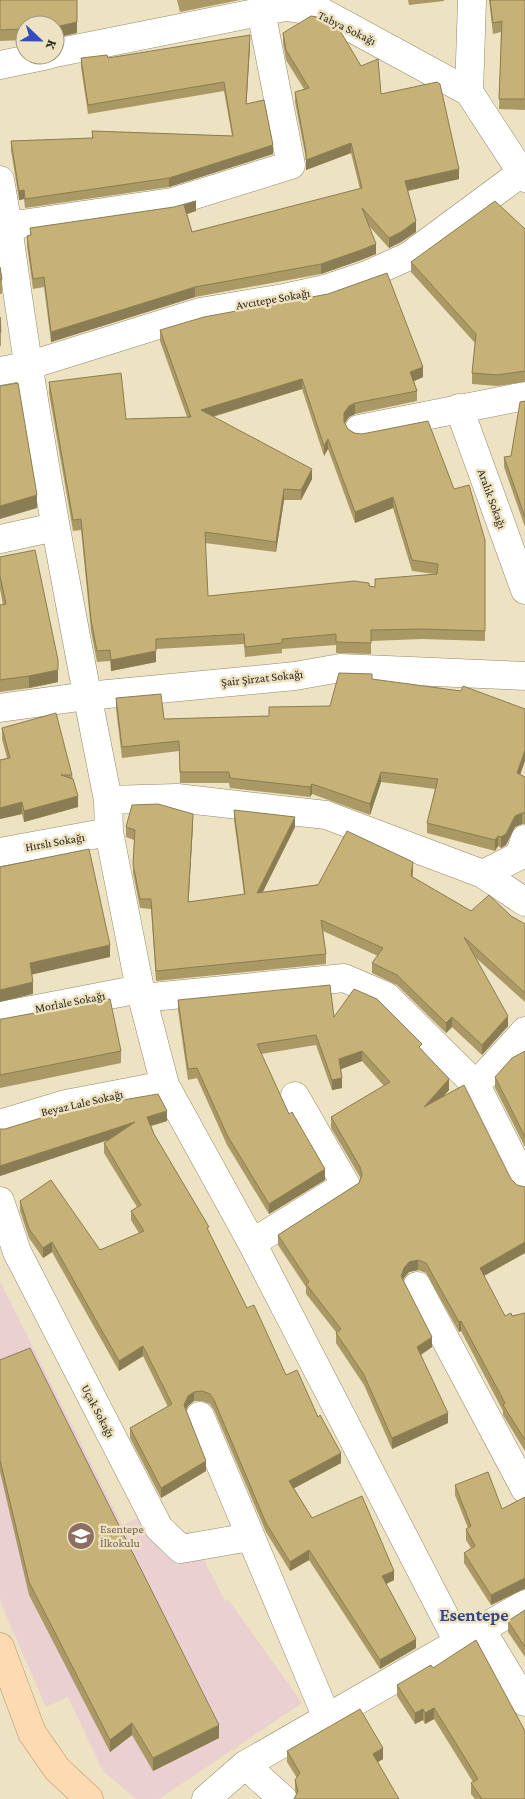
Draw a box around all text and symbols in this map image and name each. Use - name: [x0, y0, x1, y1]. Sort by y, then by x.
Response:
- street label: Tabya Sokağı: [316, 8, 378, 48]
- north arrow: [15, 15, 65, 65]
- text: K: [43, 38, 61, 53]
- street label: Avcıtepe Sokağı: [235, 286, 311, 312]
- street label: Aralık Sokağı: [475, 467, 509, 531]
- street label: Şair Şirzat Sokağı: [220, 667, 304, 689]
- street label: Hırslı Sokağı: [24, 830, 86, 854]
- street label: Morlale Sokağı: [34, 988, 106, 1016]
- street label: Beyaz Lale Sokağı: [39, 1087, 125, 1119]
- street label: Uçak Sokağı: [78, 1382, 118, 1440]
- school or university icon: Esentepe İlkokulu: [66, 1521, 96, 1551]
- place label: Esentepe İlkokulu: [100, 1522, 144, 1550]
- district label: Esentepe: [439, 1605, 509, 1625]

